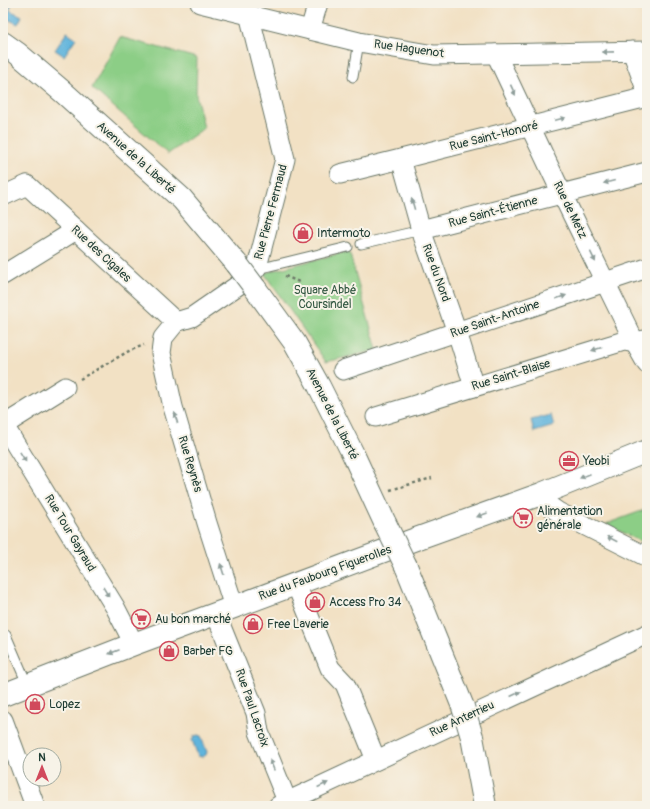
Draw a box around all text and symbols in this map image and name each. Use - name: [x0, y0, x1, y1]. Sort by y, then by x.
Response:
- street label: Rue Haguenot: [373, 37, 445, 61]
- one-way arrow: [601, 49, 614, 55]
- one-way arrow: [510, 84, 516, 95]
- one-way arrow: [554, 115, 567, 121]
- street label: Rue Saint-Honoré: [448, 118, 540, 154]
- street label: Avenue de la Liberté: [93, 119, 179, 197]
- street label: Rue Pierre Fermaud: [251, 163, 291, 261]
- street label: Rue de Metz: [550, 179, 590, 241]
- one-way arrow: [603, 179, 615, 185]
- street label: Rue Saint-Étienne: [447, 192, 539, 231]
- one-way arrow: [410, 198, 416, 210]
- street label: Rue des Cigales: [68, 222, 135, 286]
- shop icon: Intermoto: [292, 222, 314, 244]
- place label: Intermoto: [317, 226, 371, 241]
- street label: Rue du Nord: [419, 242, 453, 304]
- one-way arrow: [590, 252, 596, 263]
- park label: Square Abbé Coursindel: [294, 283, 356, 312]
- one-way arrow: [555, 294, 567, 300]
- street label: Rue Saint-Antoine: [449, 297, 542, 341]
- one-way arrow: [591, 346, 603, 352]
- street label: Rue Saint-Blaise: [470, 356, 552, 394]
- street label: Avenue de la Liberté: [302, 365, 362, 463]
- one-way arrow: [173, 412, 179, 424]
- street label: Rue Reynès: [174, 434, 206, 495]
- office icon: Yeobi: [558, 450, 580, 472]
- one-way arrow: [20, 451, 27, 463]
- place label: Yeobi: [582, 454, 609, 469]
- one-way arrow: [579, 474, 591, 480]
- street label: Rue Tour Gayraud: [41, 492, 99, 574]
- place label: Alimentation générale: [537, 504, 603, 533]
- supermarket icon: Alimentation générale: [512, 507, 534, 529]
- one-way arrow: [476, 513, 488, 519]
- one-way arrow: [606, 536, 618, 543]
- street label: Rue du Faubourg Figuerolles: [257, 542, 394, 604]
- one-way arrow: [219, 563, 225, 575]
- one-way arrow: [102, 586, 109, 598]
- shop icon: Access Pro 34: [304, 591, 326, 613]
- place label: Access Pro 34: [329, 595, 401, 610]
- supermarket icon: Au bon marché: [130, 608, 152, 630]
- place label: Au bon marché: [155, 612, 231, 627]
- shop icon: Free Laverie: [242, 613, 264, 635]
- place label: Free Laverie: [267, 617, 329, 632]
- shop icon: Barber FG: [158, 640, 180, 662]
- place label: Barber FG: [183, 644, 233, 659]
- one-way arrow: [108, 649, 120, 655]
- street label: Rue Paul Lacroix: [232, 667, 272, 749]
- one-way arrow: [511, 691, 522, 697]
- shop icon: Lopez: [24, 693, 46, 715]
- place label: Lopez: [49, 697, 80, 712]
- street label: Rue Anterrieu: [427, 698, 497, 740]
- north arrow: [22, 747, 62, 787]
- text: N: [38, 751, 46, 764]
- one-way arrow: [269, 759, 275, 771]
- one-way arrow: [317, 782, 328, 788]

